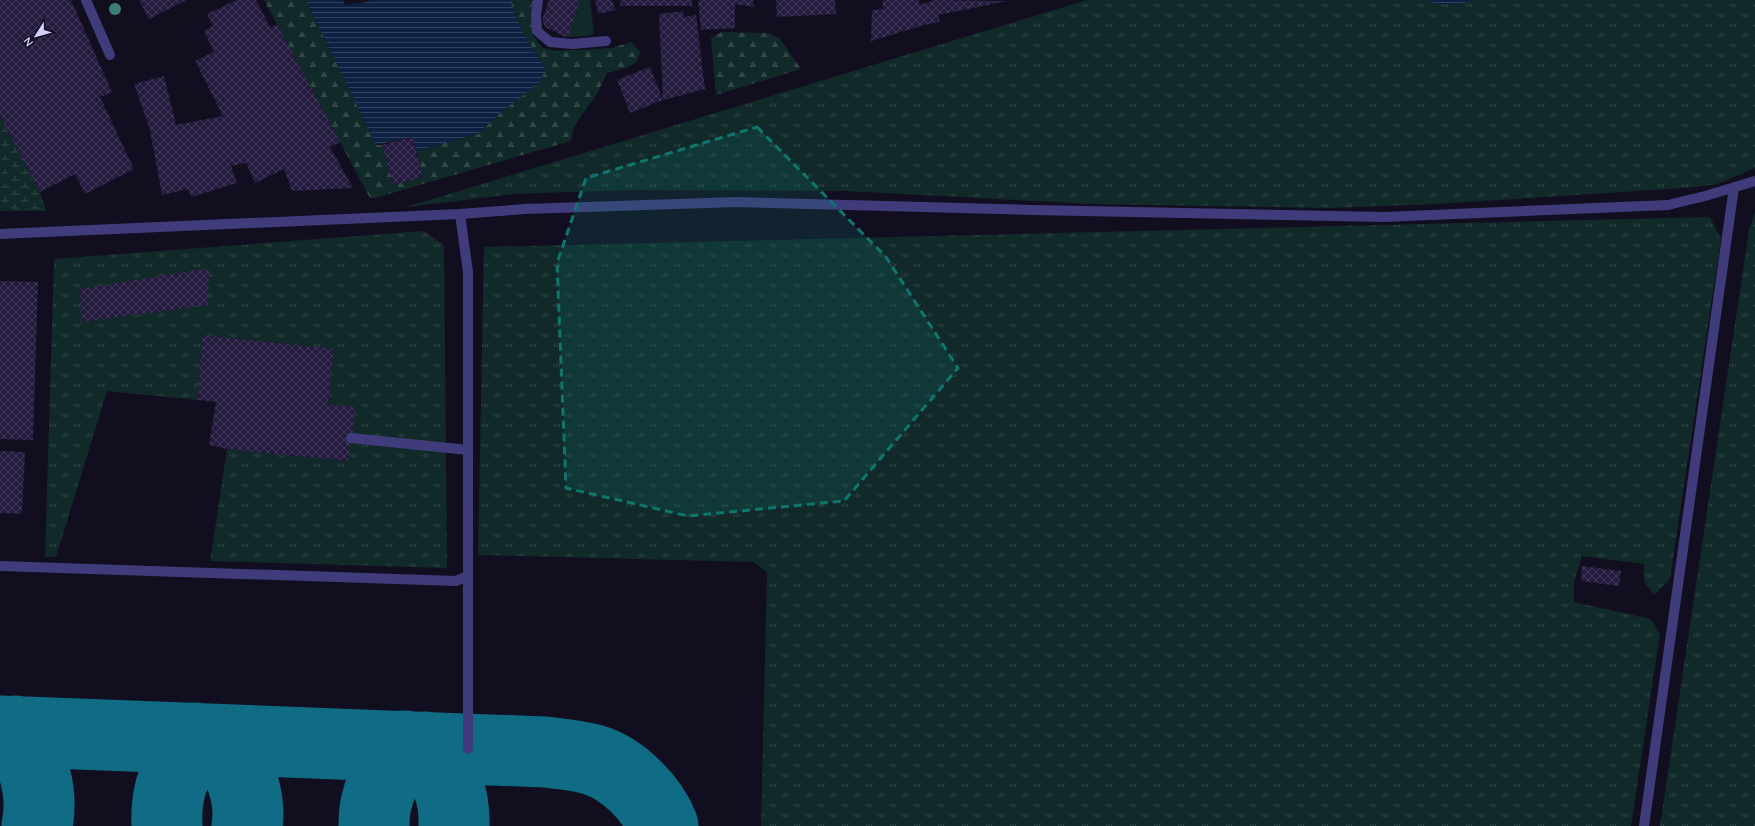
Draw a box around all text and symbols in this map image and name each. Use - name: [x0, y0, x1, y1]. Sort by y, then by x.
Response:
- north arrow: [16, 16, 56, 56]
- text: N: [20, 35, 36, 49]

